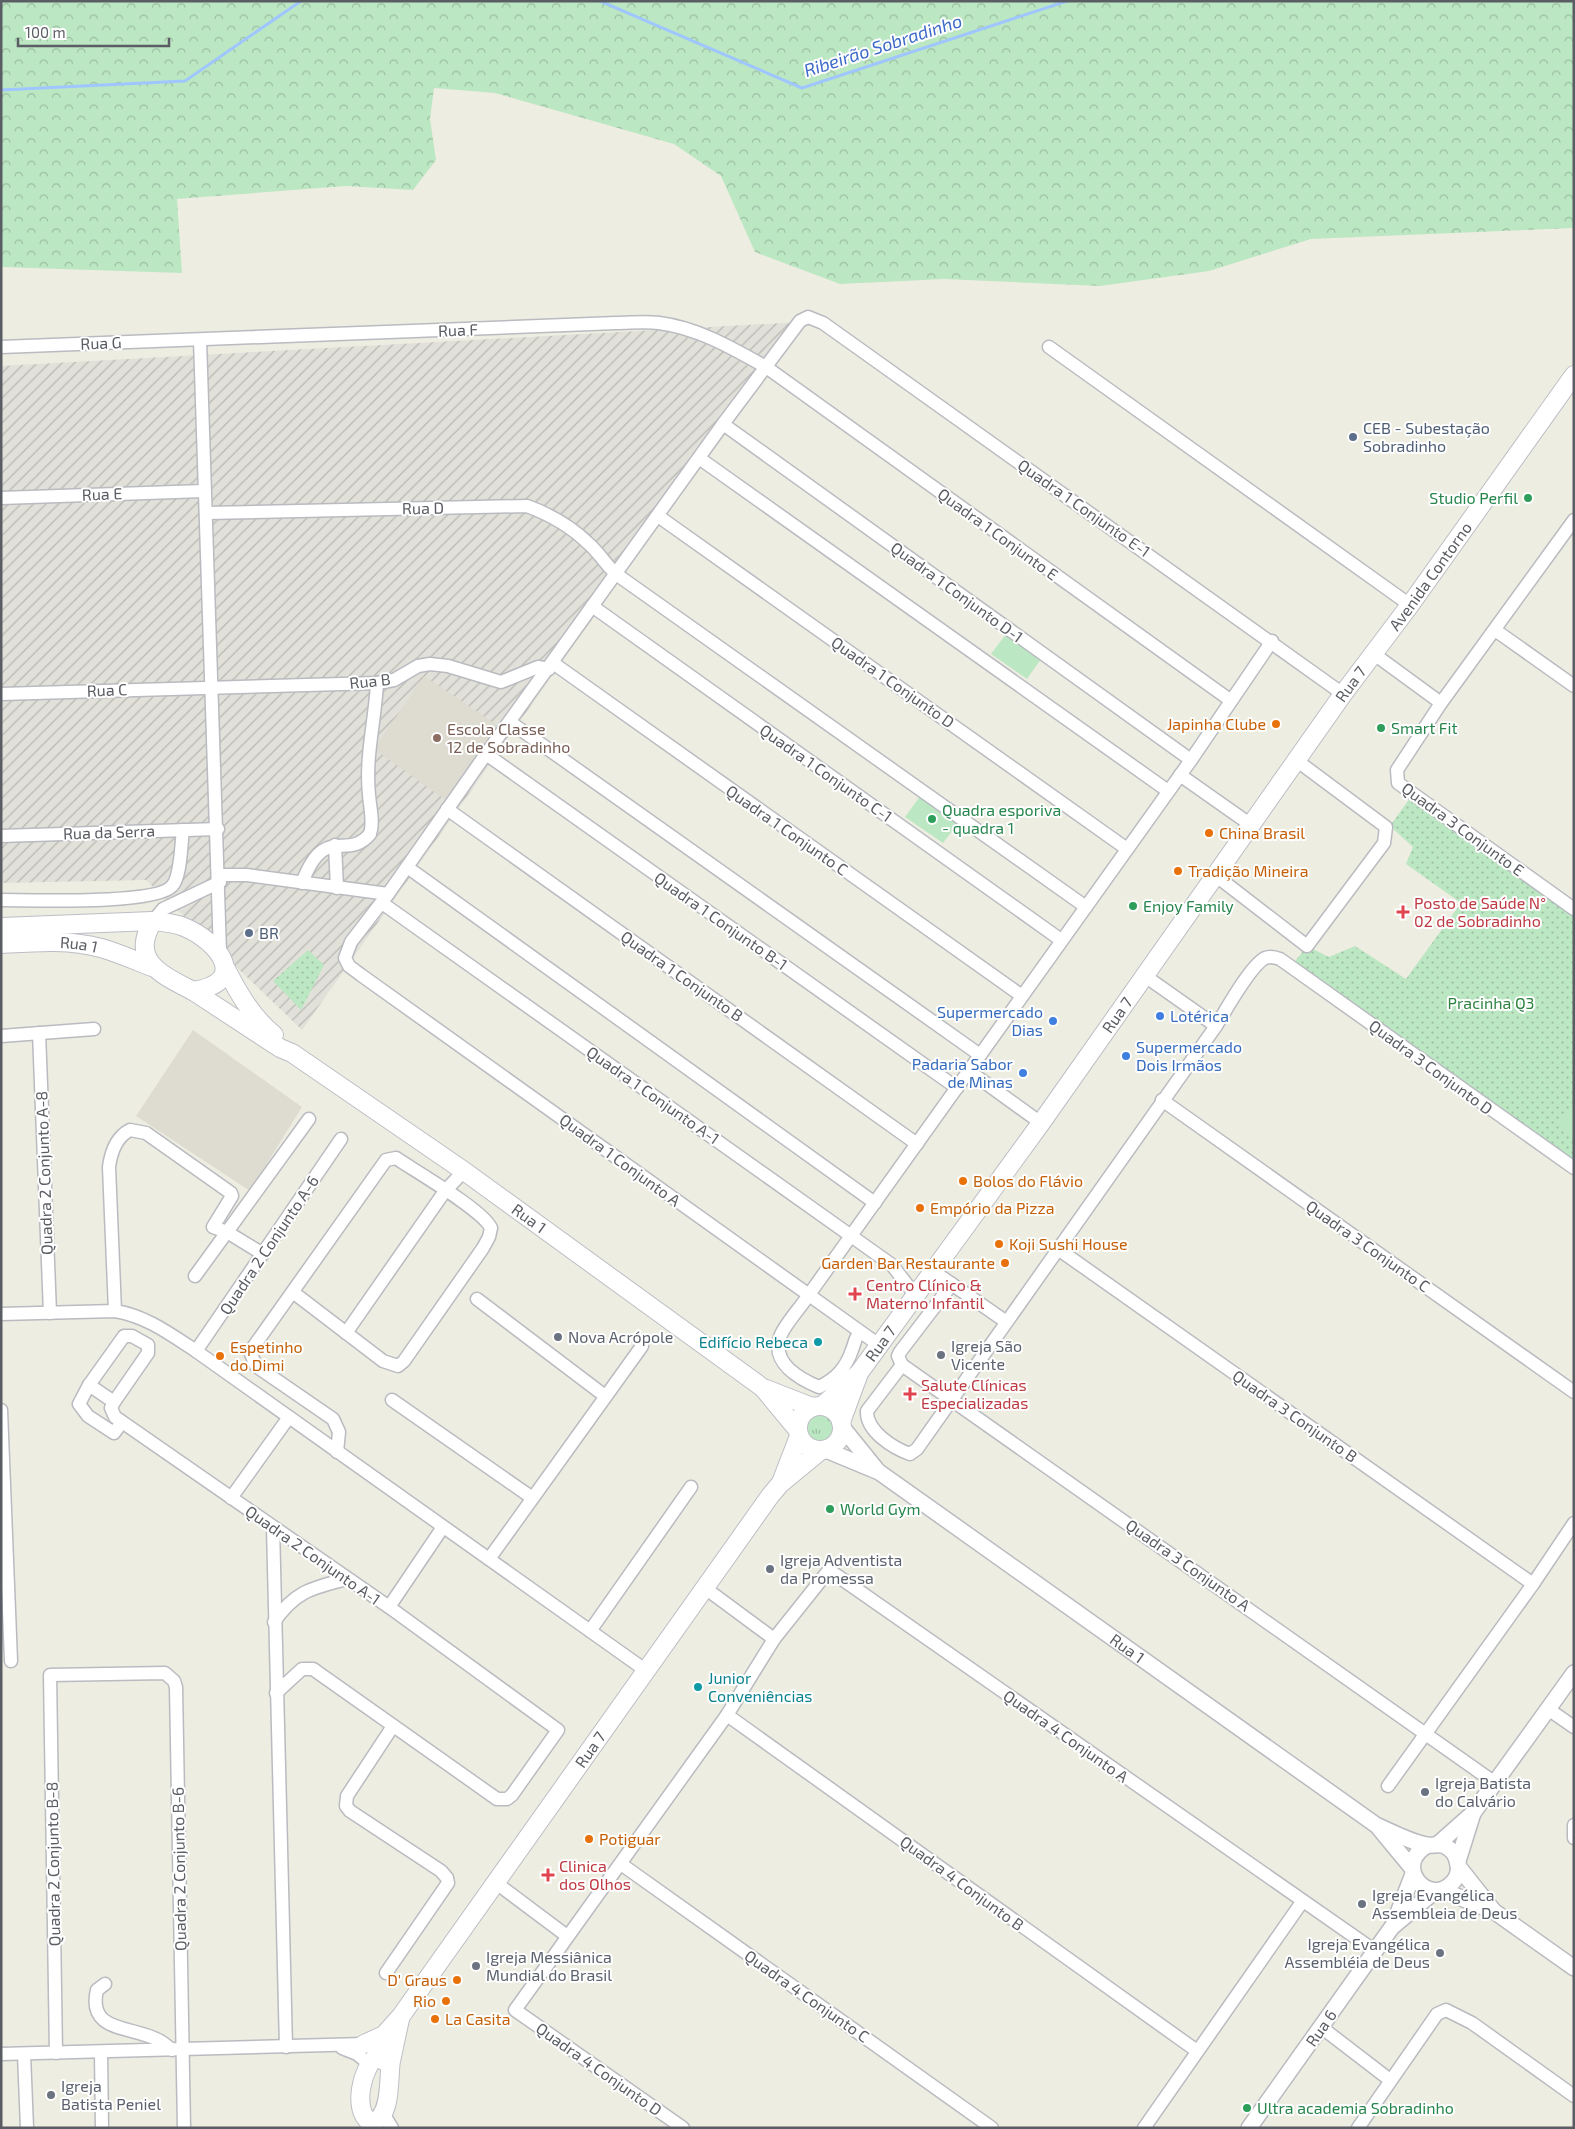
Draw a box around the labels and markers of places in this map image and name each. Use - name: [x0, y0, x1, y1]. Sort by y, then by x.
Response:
- place label: CEB - Subestação Sobradinho: [1363, 418, 1490, 455]
- marker: CEB - Subestação Sobradinho: [1347, 431, 1359, 443]
- place label: Studio Perfil: [1429, 488, 1518, 507]
- marker: Studio Perfil: [1522, 492, 1534, 504]
- place label: Japinha Clube: [1167, 714, 1266, 733]
- marker: Japinha Clube: [1270, 718, 1282, 730]
- place label: Smart Fit: [1391, 718, 1458, 737]
- place label: Escola Classe 12 de Sobradinho: [447, 719, 570, 756]
- marker: Smart Fit: [1375, 722, 1387, 734]
- marker: Escola Classe 12 de Sobradinho: [431, 732, 443, 744]
- place label: Quadra esporiva - quadra 1: [942, 800, 1061, 837]
- marker: Quadra esporiva - quadra 1: [926, 813, 938, 825]
- place label: China Brasil: [1219, 823, 1305, 842]
- marker: China Brasil: [1203, 827, 1215, 839]
- place label: Tradição Mineira: [1188, 861, 1308, 881]
- marker: Tradição Mineira: [1172, 865, 1184, 877]
- place label: Posto de Saúde N° 02 de Sobradinho: [1414, 893, 1546, 930]
- place label: Enjoy Family: [1143, 896, 1234, 916]
- marker: Enjoy Family: [1127, 900, 1139, 912]
- marker: Posto de Saúde N° 02 de Sobradinho: [1396, 905, 1410, 919]
- place label: BR: [259, 923, 279, 942]
- marker: BR: [243, 927, 255, 939]
- place label: Supermercado Dias: [937, 1002, 1043, 1039]
- place label: Lotérica: [1170, 1006, 1229, 1025]
- marker: Lotérica: [1154, 1010, 1166, 1022]
- marker: Supermercado Dias: [1047, 1015, 1059, 1027]
- place label: Supermercado Dois Irmãos: [1136, 1037, 1242, 1074]
- marker: Supermercado Dois Irmãos: [1120, 1050, 1132, 1062]
- place label: Padaria Sabor de Minas: [912, 1054, 1014, 1091]
- marker: Padaria Sabor de Minas: [1017, 1067, 1029, 1079]
- place label: Bolos do Flávio: [973, 1171, 1083, 1190]
- marker: Bolos do Flávio: [957, 1175, 969, 1187]
- place label: Empório da Pizza: [930, 1198, 1054, 1217]
- marker: Empório da Pizza: [914, 1202, 926, 1214]
- place label: Koji Sushi House: [1009, 1234, 1128, 1254]
- marker: Koji Sushi House: [993, 1238, 1005, 1250]
- place label: Garden Bar Restaurante: [821, 1253, 995, 1272]
- marker: Garden Bar Restaurante: [999, 1257, 1011, 1269]
- place label: Centro Clínico & Materno Infantil: [866, 1275, 985, 1312]
- marker: Centro Clínico & Materno Infantil: [848, 1287, 862, 1301]
- place label: Nova Acrópole: [568, 1327, 673, 1346]
- marker: Nova Acrópole: [552, 1331, 564, 1343]
- place label: Edifício Rebeca: [699, 1332, 808, 1351]
- marker: Edifício Rebeca: [812, 1336, 824, 1348]
- place label: Igreja São Vicente: [951, 1336, 1022, 1373]
- place label: Espetinho do Dimi: [230, 1337, 303, 1374]
- marker: Igreja São Vicente: [935, 1349, 947, 1361]
- marker: Espetinho do Dimi: [214, 1350, 226, 1362]
- place label: Salute Clínicas Especializadas: [921, 1375, 1028, 1412]
- marker: Salute Clínicas Especializadas: [903, 1387, 917, 1401]
- place label: World Gym: [840, 1499, 920, 1518]
- marker: World Gym: [824, 1503, 836, 1515]
- place label: Igreja Adventista da Promessa: [780, 1550, 902, 1587]
- marker: Igreja Adventista da Promessa: [764, 1563, 776, 1575]
- place label: Junior Conveniências: [708, 1668, 812, 1705]
- marker: Junior Conveniências: [692, 1681, 704, 1693]
- place label: Igreja Batista do Calvário: [1435, 1773, 1531, 1810]
- marker: Igreja Batista do Calvário: [1419, 1786, 1431, 1798]
- place label: Potiguar: [599, 1829, 661, 1848]
- marker: Potiguar: [583, 1833, 595, 1845]
- place label: Clinica dos Olhos: [559, 1856, 631, 1893]
- marker: Clinica dos Olhos: [541, 1868, 555, 1882]
- place label: Igreja Evangélica Assembleia de Deus: [1372, 1885, 1517, 1922]
- marker: Igreja Evangélica Assembleia de Deus: [1356, 1898, 1368, 1910]
- place label: Igreja Evangélica Assembléia de Deus: [1285, 1934, 1430, 1971]
- place label: Igreja Messiânica Mundial do Brasil: [486, 1947, 612, 1984]
- marker: Igreja Evangélica Assembléia de Deus: [1434, 1947, 1446, 1959]
- marker: Igreja Messiânica Mundial do Brasil: [470, 1960, 482, 1972]
- place label: D' Graus: [387, 1970, 447, 1989]
- marker: D' Graus: [451, 1974, 463, 1986]
- place label: Rio: [413, 1991, 436, 2010]
- marker: Rio: [440, 1995, 452, 2007]
- place label: La Casita: [445, 2009, 510, 2028]
- marker: La Casita: [429, 2013, 441, 2025]
- place label: Igreja Batista Peniel: [61, 2076, 161, 2113]
- marker: Igreja Batista Peniel: [45, 2089, 57, 2101]
- place label: Ultra academia Sobradinho: [1257, 2098, 1454, 2117]
- marker: Ultra academia Sobradinho: [1241, 2102, 1253, 2114]

